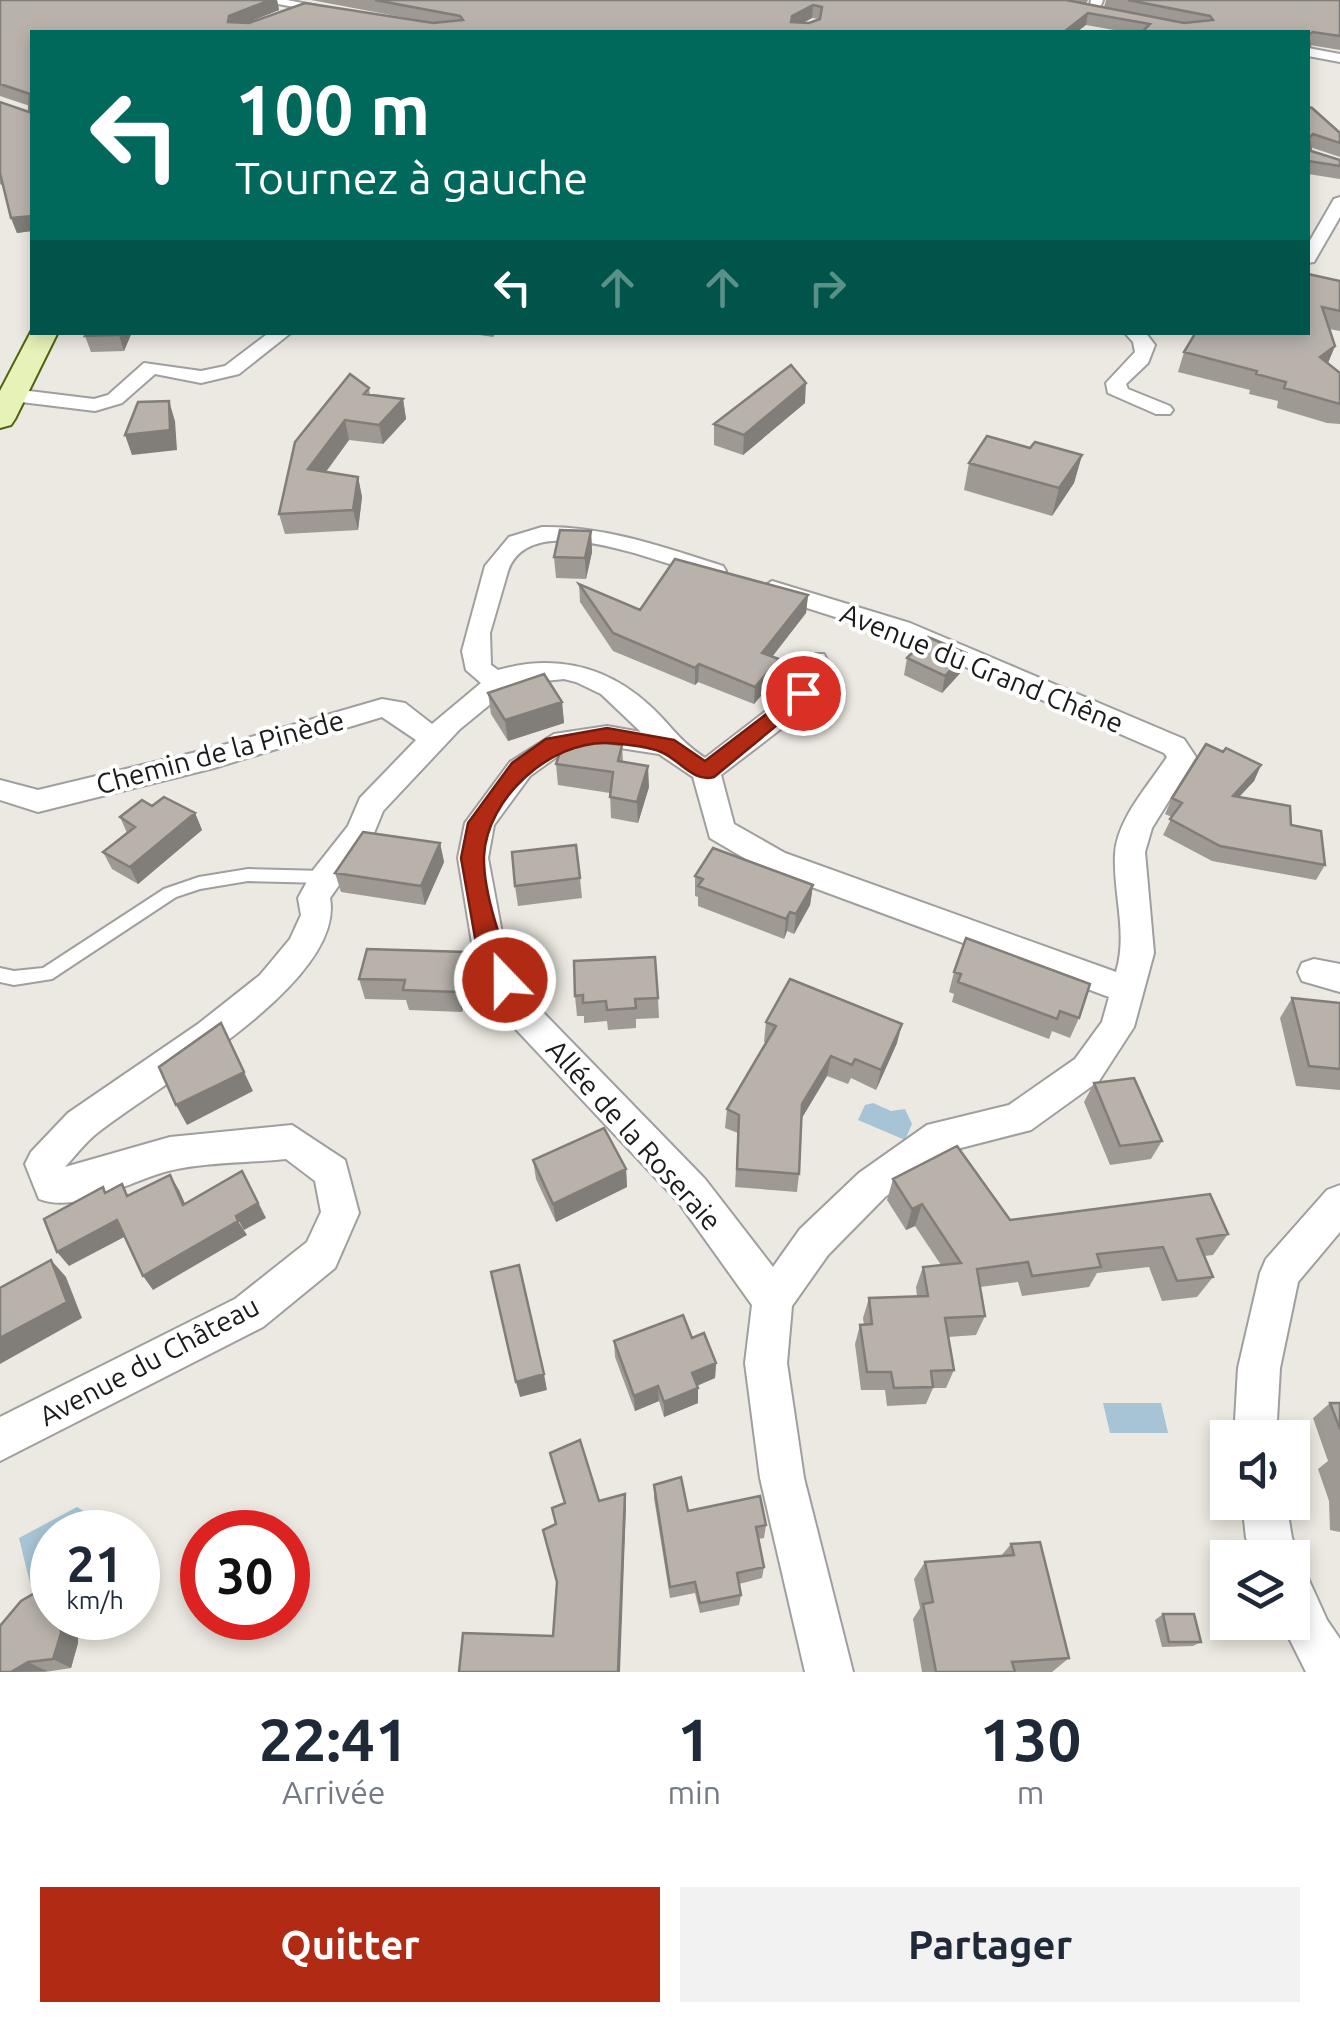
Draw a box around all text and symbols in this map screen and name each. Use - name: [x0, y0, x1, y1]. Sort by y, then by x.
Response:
- icon: left: [70, 70, 200, 200]
- text: 100 m: [235, 70, 430, 148]
- text: Tournez à gauche: [235, 152, 588, 203]
- icon: left: [485, 260, 540, 315]
- icon: ahead: [590, 260, 645, 315]
- icon: ahead: [695, 260, 750, 315]
- icon: right: [800, 260, 855, 315]
- street label: Avenue du Grand Chêne: [836, 597, 1128, 738]
- pin: [761, 651, 846, 736]
- icon: arrive: [776, 666, 831, 721]
- street label: Chemin de la Pinède: [93, 704, 347, 800]
- position arrow: [453, 928, 557, 1032]
- street label: Allée de la Roseraie: [541, 1033, 728, 1236]
- street label: Avenue du Château: [34, 1290, 264, 1431]
- map controls: [1210, 1420, 1310, 1640]
- button: sound: [1210, 1420, 1310, 1520]
- speed limit sign: 30: [180, 1510, 310, 1640]
- text: 21: [67, 1535, 123, 1591]
- button: layers: [1210, 1540, 1310, 1640]
- text: km/h: [66, 1586, 124, 1614]
- text: 22:41: [259, 1705, 409, 1772]
- text: 1: [677, 1705, 711, 1772]
- text: 130: [980, 1705, 1081, 1772]
- text: Arrivée: [282, 1774, 386, 1810]
- text: min: [667, 1774, 721, 1810]
- text: m: [1017, 1774, 1044, 1810]
- button: Quitter: [40, 1887, 660, 2002]
- button: Partager: [680, 1887, 1300, 2002]

